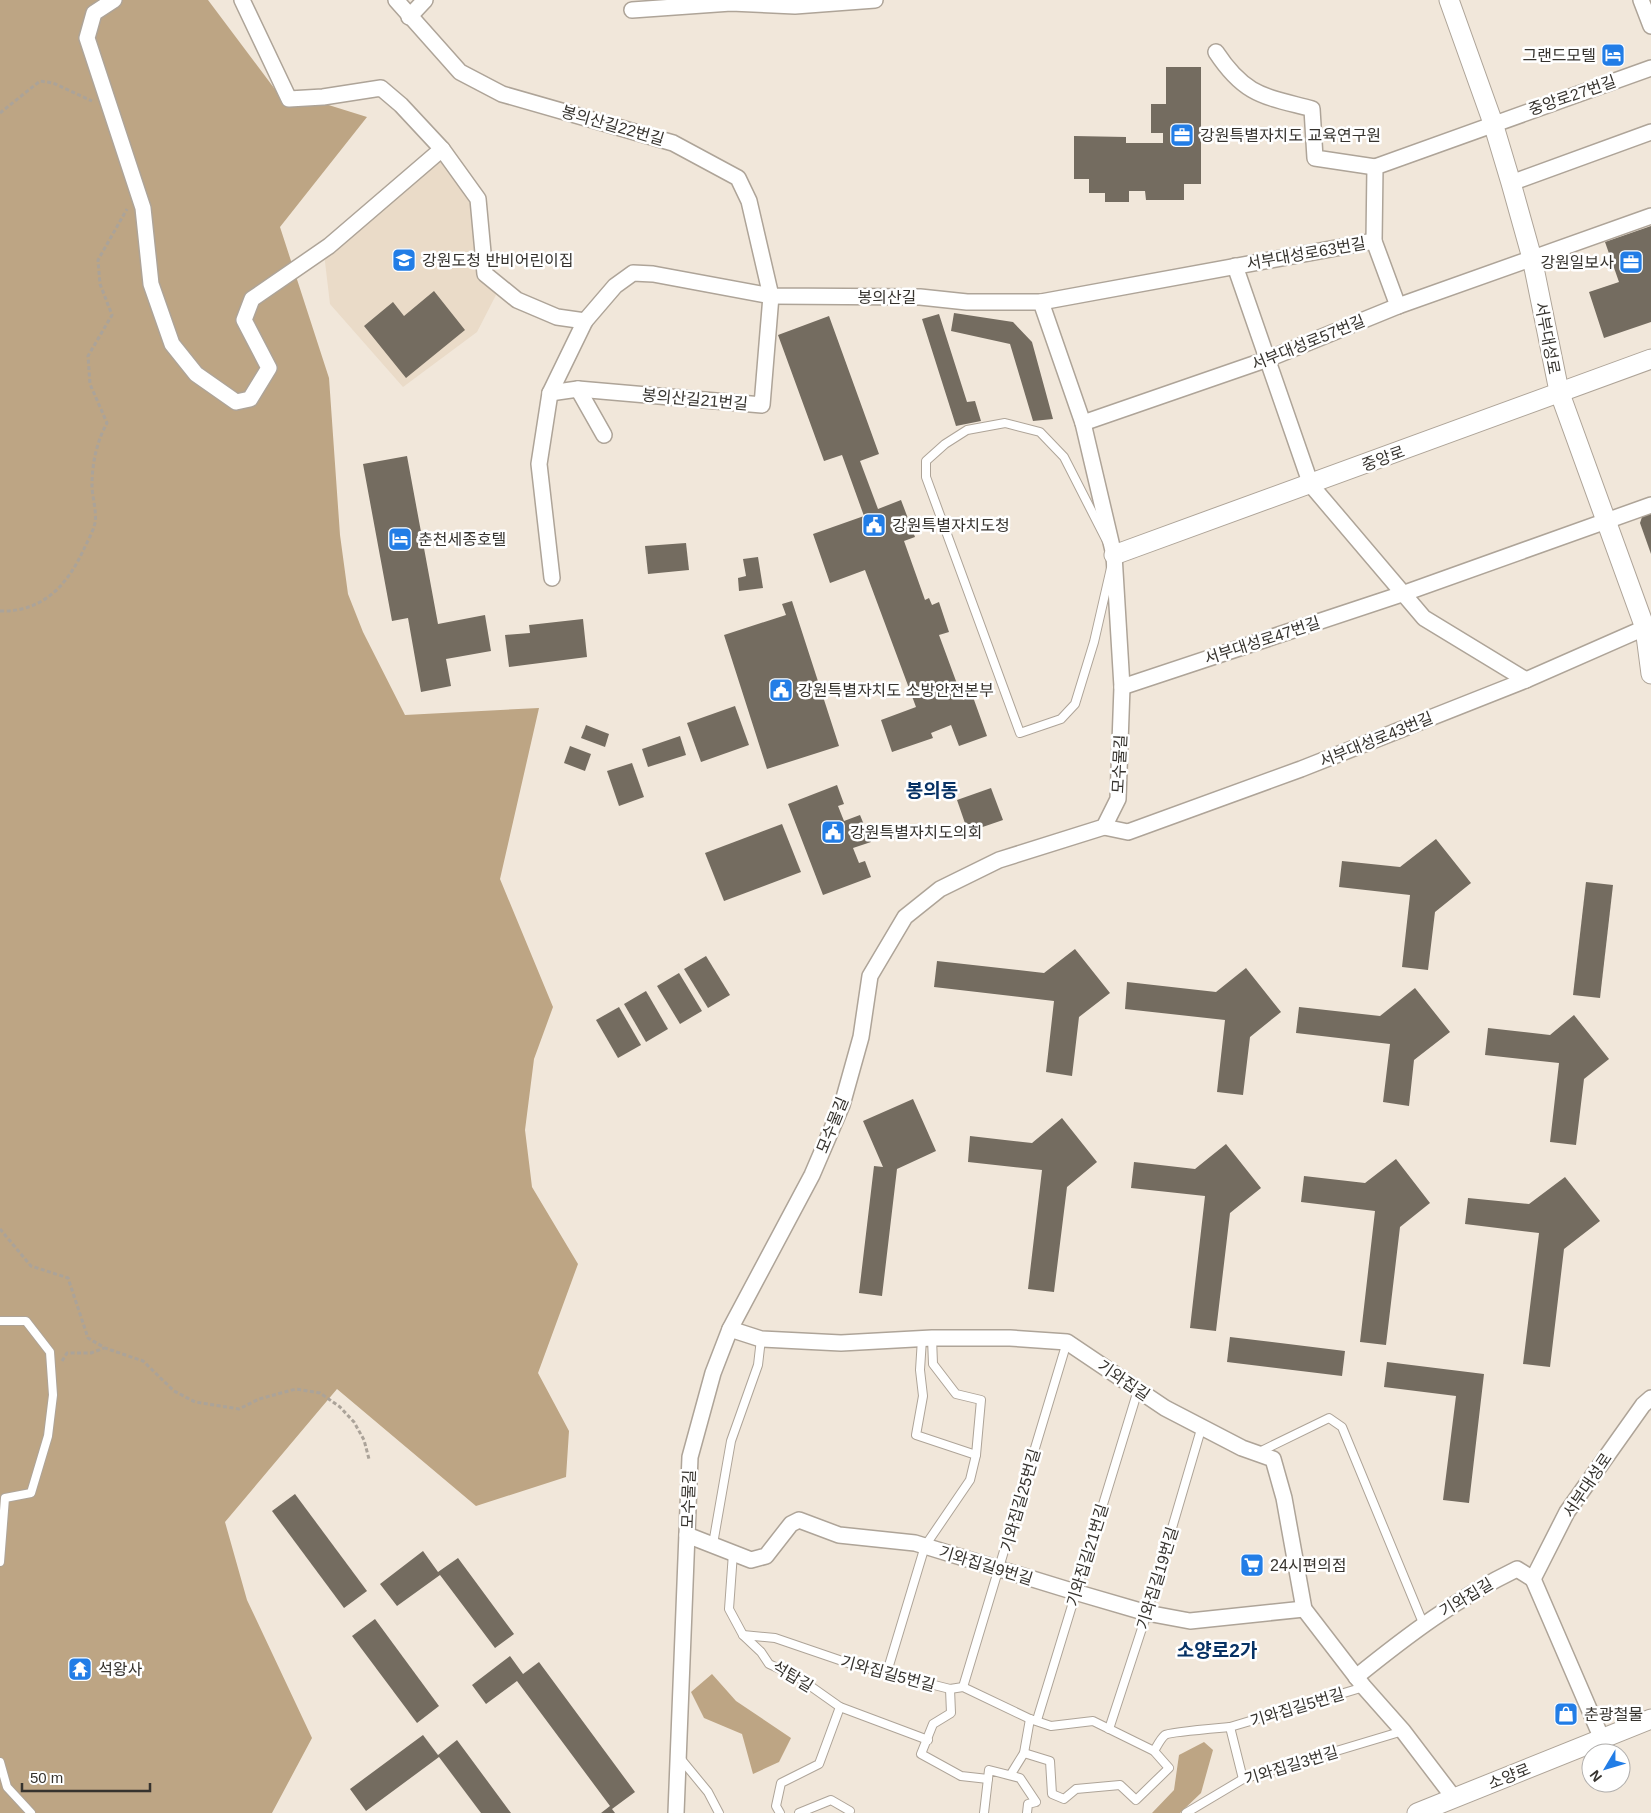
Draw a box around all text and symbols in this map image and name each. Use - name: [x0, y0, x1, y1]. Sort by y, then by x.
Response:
- hotel icon: 그랜드모텔: [1600, 42, 1626, 68]
- place label: 그랜드모텔: [1522, 47, 1596, 64]
- street label: 중앙로27번길: [1526, 73, 1618, 118]
- street label: 봉의산길22번길: [560, 103, 666, 148]
- office icon: 강원특별자치도 교육연구원: [1169, 122, 1195, 148]
- place label: 강원특별자치도 교육연구원: [1200, 127, 1381, 144]
- street label: 서부대성로63번길: [1245, 235, 1367, 272]
- school or university icon: 강원도청 반비어린이집: [391, 247, 417, 273]
- office icon: 강원일보사: [1618, 249, 1644, 275]
- place label: 강원도청 반비어린이집: [422, 252, 574, 269]
- place label: 강원일보사: [1540, 254, 1614, 271]
- street label: 봉의산길: [858, 289, 916, 306]
- street label: 서부대성로: [1532, 300, 1563, 376]
- street label: 서부대성로57번길: [1249, 312, 1367, 373]
- street label: 봉의산길21번길: [641, 386, 749, 413]
- street label: 중앙로: [1360, 443, 1407, 474]
- public building icon: 강원특별자치도청: [861, 512, 887, 538]
- place label: 강원특별자치도청: [892, 517, 1010, 534]
- hotel icon: 춘천세종호텔: [387, 526, 413, 552]
- place label: 춘천세종호텔: [418, 531, 506, 548]
- street label: 서부대성로47번길: [1202, 614, 1322, 667]
- public building icon: 강원특별자치도 소방안전본부: [768, 677, 794, 703]
- place label: 강원특별자치도 소방안전본부: [798, 682, 994, 699]
- street label: 서부대성로43번길: [1317, 709, 1435, 770]
- street label: 모수물길: [1109, 734, 1130, 794]
- district label: 봉의동: [906, 780, 958, 801]
- public building icon: 강원특별자치도의회: [820, 819, 846, 845]
- place label: 강원특별자치도의회: [850, 824, 982, 841]
- street label: 모수물길: [814, 1095, 851, 1156]
- street label: 기와집길: [1095, 1357, 1153, 1404]
- street label: 기와집길25번길: [998, 1447, 1043, 1553]
- street label: 서부대성로: [1560, 1450, 1615, 1521]
- street label: 모수물길: [679, 1469, 698, 1529]
- street label: 기와집길21번길: [1064, 1502, 1111, 1608]
- street label: 기와집길19번길: [1134, 1525, 1181, 1631]
- street label: 기와집길9번길: [937, 1543, 1035, 1588]
- supermarket icon: 24시편의점: [1239, 1552, 1265, 1578]
- place label: 24시편의점: [1270, 1557, 1347, 1574]
- street label: 기와집길: [1437, 1575, 1496, 1620]
- district label: 소양로2가: [1177, 1640, 1258, 1661]
- street label: 기와집길5번길: [839, 1653, 937, 1694]
- temple icon: 석왕사: [67, 1656, 93, 1682]
- street label: 석탑길: [769, 1658, 816, 1695]
- place label: 석왕사: [98, 1661, 142, 1678]
- street label: 기와집길5번길: [1248, 1685, 1346, 1730]
- shop icon: 춘광철물: [1553, 1701, 1579, 1727]
- place label: 춘광철물: [1584, 1706, 1643, 1723]
- street label: 기와집길3번길: [1242, 1743, 1340, 1788]
- north arrow: [1581, 1743, 1631, 1793]
- scale bar: [22, 1760, 150, 1792]
- street label: 소양로: [1486, 1760, 1533, 1793]
- text: N: [1586, 1767, 1605, 1785]
- text: 50 m: [30, 1769, 63, 1786]

